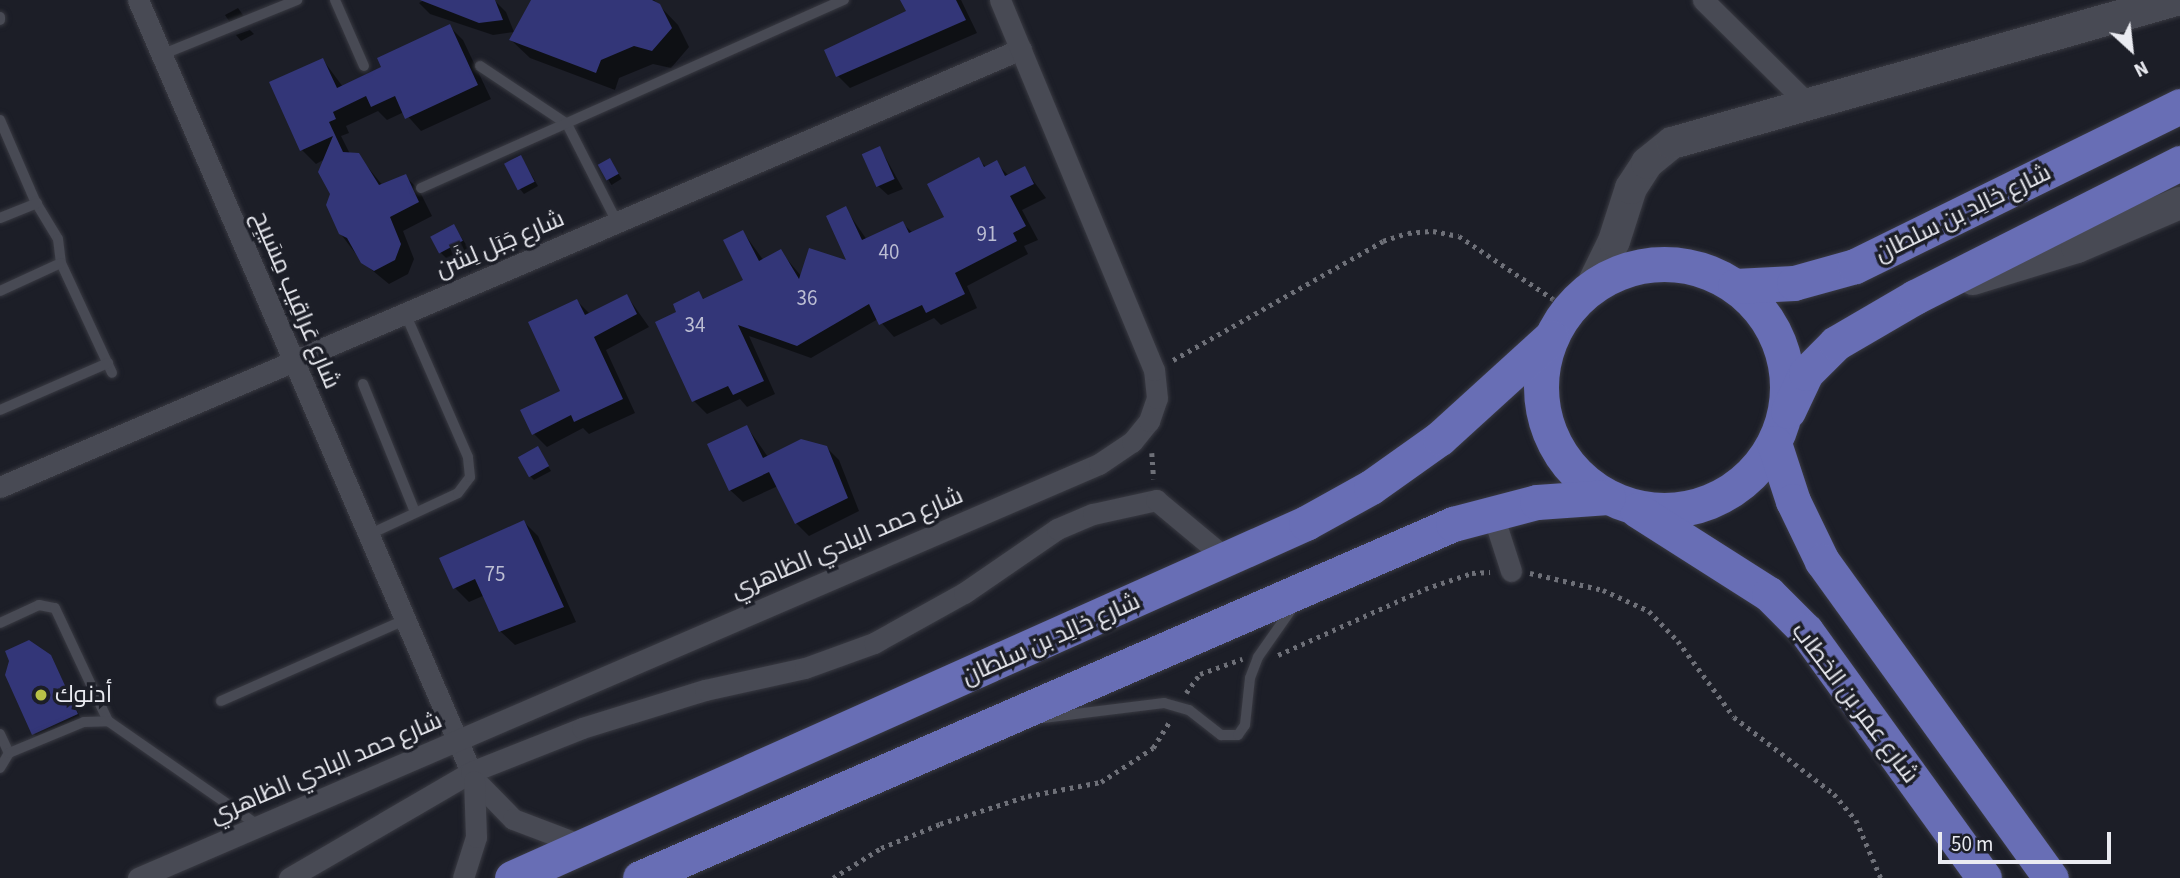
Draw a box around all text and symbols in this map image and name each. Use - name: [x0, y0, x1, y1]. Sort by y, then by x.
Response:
- north arrow: [2096, 14, 2166, 84]
- text: N: [2129, 53, 2153, 83]
- street label: شارع خالِد بن سلطان: [1870, 158, 2056, 268]
- street label: شارع جَبَل لِشَن: [431, 204, 569, 284]
- street label: شارع عَراقِيب مِسَيبِح: [246, 207, 346, 393]
- house number: 91: [977, 221, 997, 247]
- house number: 40: [879, 239, 899, 265]
- house number: 36: [797, 285, 817, 311]
- house number: 34: [685, 312, 705, 338]
- street label: شارع حمد البادي الظاهري: [727, 481, 967, 605]
- house number: 75: [485, 561, 505, 587]
- street label: شارع خالِد بن سلطان: [957, 587, 1145, 691]
- street label: شارع عمر بن الخطاب: [1785, 617, 1925, 789]
- place label: أدنوك: [55, 681, 112, 709]
- marker: أدنوك: [33, 687, 49, 703]
- street label: شارع حمد البادي الظاهري: [206, 706, 446, 830]
- scale bar: [1942, 818, 2115, 862]
- text: 50 m: [1951, 829, 1993, 859]

